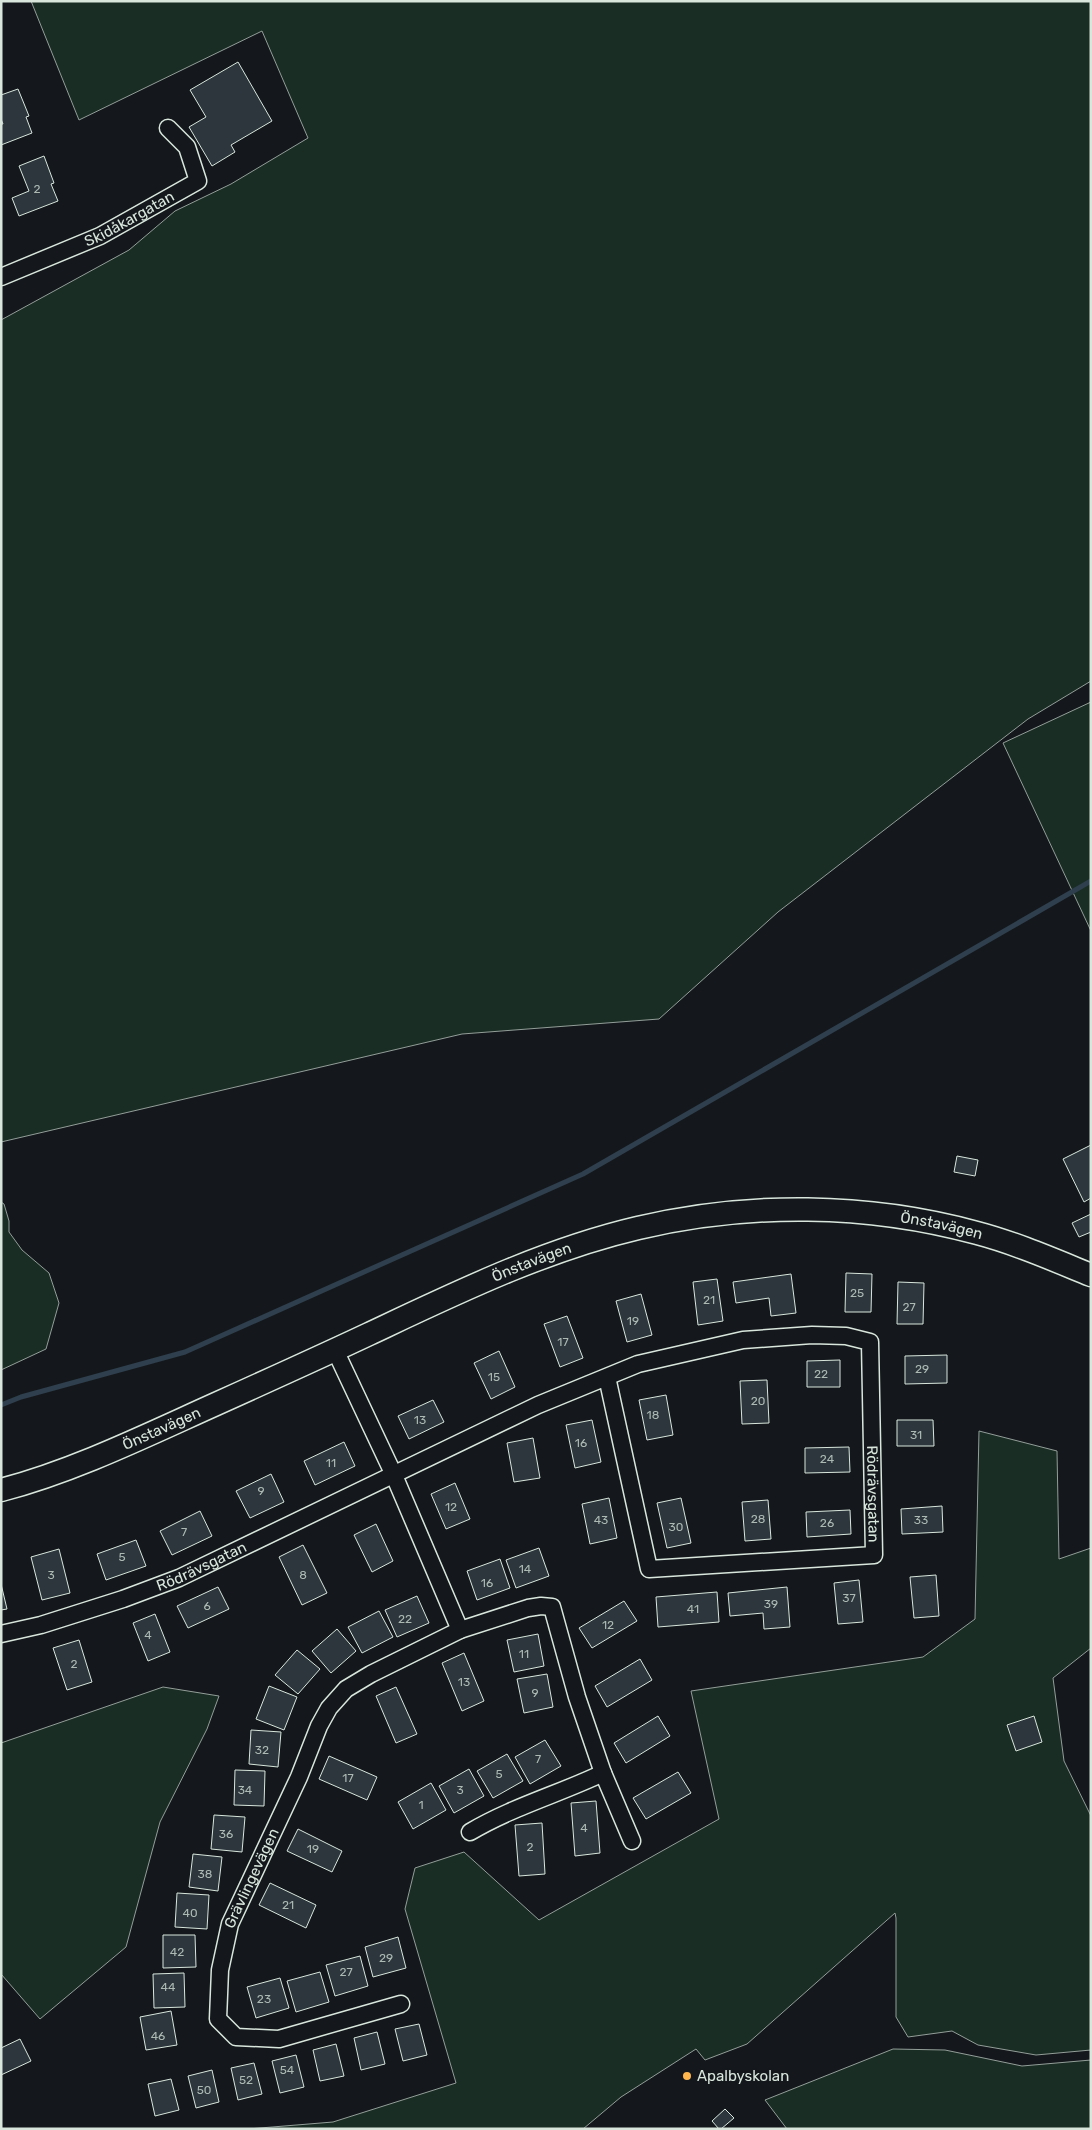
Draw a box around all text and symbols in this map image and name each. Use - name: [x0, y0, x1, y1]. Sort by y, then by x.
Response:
- house number: 2: [33, 182, 41, 196]
- street label: Skidåkargatan: [82, 187, 177, 250]
- street label: Önstavägen: [899, 1208, 985, 1243]
- street label: Önstavägen: [489, 1239, 574, 1286]
- house number: 25: [850, 1286, 864, 1300]
- house number: 21: [703, 1293, 715, 1307]
- house number: 27: [902, 1300, 916, 1314]
- house number: 19: [627, 1314, 639, 1328]
- house number: 17: [557, 1335, 569, 1349]
- house number: 29: [915, 1362, 929, 1376]
- house number: 22: [814, 1367, 828, 1381]
- house number: 15: [488, 1370, 500, 1384]
- house number: 20: [751, 1394, 765, 1408]
- street label: Önstavägen: [120, 1403, 203, 1454]
- house number: 18: [647, 1408, 659, 1422]
- house number: 13: [414, 1413, 426, 1427]
- house number: 31: [910, 1428, 922, 1442]
- house number: 16: [575, 1436, 587, 1450]
- street label: Rödrävsgatan: [863, 1445, 883, 1543]
- house number: 24: [820, 1452, 835, 1466]
- house number: 11: [326, 1456, 336, 1470]
- house number: 9: [257, 1484, 265, 1498]
- house number: 12: [445, 1500, 457, 1514]
- house number: 28: [751, 1512, 765, 1526]
- house number: 43: [594, 1513, 608, 1527]
- house number: 33: [914, 1513, 928, 1527]
- house number: 26: [820, 1516, 834, 1530]
- house number: 30: [669, 1520, 683, 1534]
- house number: 7: [181, 1525, 187, 1539]
- street label: Rödrävsgatan: [154, 1538, 249, 1595]
- house number: 5: [118, 1550, 126, 1564]
- house number: 14: [519, 1562, 532, 1576]
- house number: 3: [47, 1568, 55, 1582]
- house number: 8: [299, 1568, 307, 1582]
- house number: 16: [481, 1576, 493, 1590]
- house number: 37: [842, 1591, 856, 1605]
- house number: 39: [764, 1597, 778, 1611]
- house number: 6: [203, 1599, 211, 1613]
- house number: 41: [687, 1602, 699, 1616]
- house number: 22: [398, 1612, 412, 1626]
- house number: 12: [602, 1618, 614, 1632]
- house number: 4: [144, 1628, 152, 1642]
- house number: 11: [519, 1647, 529, 1661]
- house number: 2: [70, 1657, 78, 1671]
- house number: 13: [458, 1675, 470, 1689]
- house number: 9: [531, 1686, 539, 1700]
- house number: 32: [255, 1743, 269, 1757]
- house number: 7: [535, 1752, 541, 1766]
- house number: 5: [495, 1767, 503, 1781]
- house number: 17: [342, 1771, 354, 1785]
- house number: 34: [238, 1783, 253, 1797]
- house number: 3: [456, 1783, 464, 1797]
- house number: 1: [418, 1798, 424, 1812]
- house number: 4: [580, 1821, 588, 1835]
- street label: Grävlingevägen: [220, 1825, 283, 1931]
- house number: 36: [219, 1827, 233, 1841]
- house number: 2: [526, 1840, 534, 1854]
- house number: 19: [307, 1842, 319, 1856]
- house number: 38: [198, 1867, 212, 1881]
- house number: 21: [282, 1898, 294, 1912]
- house number: 40: [182, 1906, 198, 1920]
- house number: 42: [170, 1945, 184, 1959]
- house number: 29: [379, 1951, 393, 1965]
- house number: 27: [339, 1965, 353, 1979]
- house number: 44: [161, 1980, 176, 1994]
- house number: 23: [257, 1992, 271, 2006]
- house number: 46: [151, 2029, 165, 2043]
- house number: 54: [280, 2063, 295, 2077]
- place label: Apalbyskolan: [697, 2067, 789, 2085]
- marker: Apalbyskolan: [681, 2070, 693, 2082]
- house number: 52: [239, 2073, 253, 2087]
- house number: 50: [197, 2083, 211, 2097]

